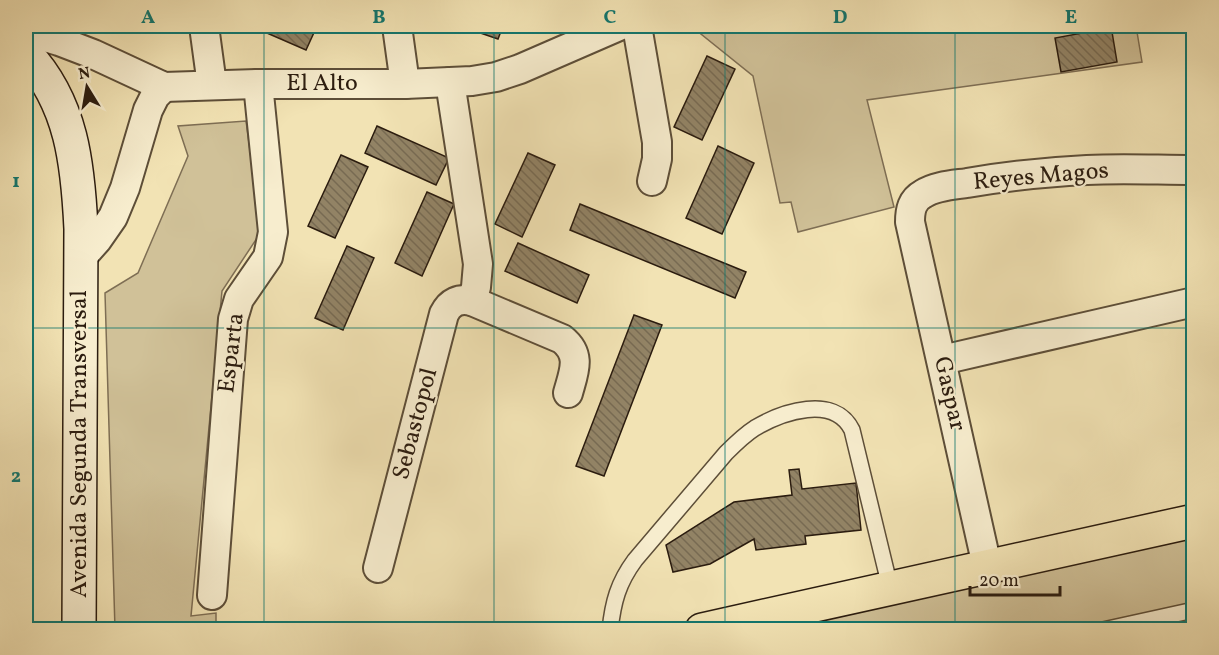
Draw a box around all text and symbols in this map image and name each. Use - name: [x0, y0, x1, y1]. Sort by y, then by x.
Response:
- text: A: [141, 4, 155, 32]
- text: B: [372, 4, 386, 32]
- text: C: [604, 4, 617, 32]
- text: D: [833, 4, 847, 32]
- text: E: [1065, 4, 1077, 32]
- north arrow: [57, 57, 117, 117]
- text: N: [77, 62, 93, 86]
- street label: El Alto: [286, 67, 358, 101]
- street label: Reyes Magos: [972, 154, 1110, 200]
- text: 1: [12, 168, 20, 196]
- street label: Avenida Segunda Transversal: [63, 290, 97, 598]
- street label: Esparta: [210, 311, 254, 395]
- street label: Gaspar: [924, 353, 974, 435]
- street label: Sebastopol: [385, 364, 447, 484]
- text: 2: [11, 463, 21, 491]
- scale bar: [970, 559, 1060, 597]
- text: 20 m: [979, 569, 1019, 594]

